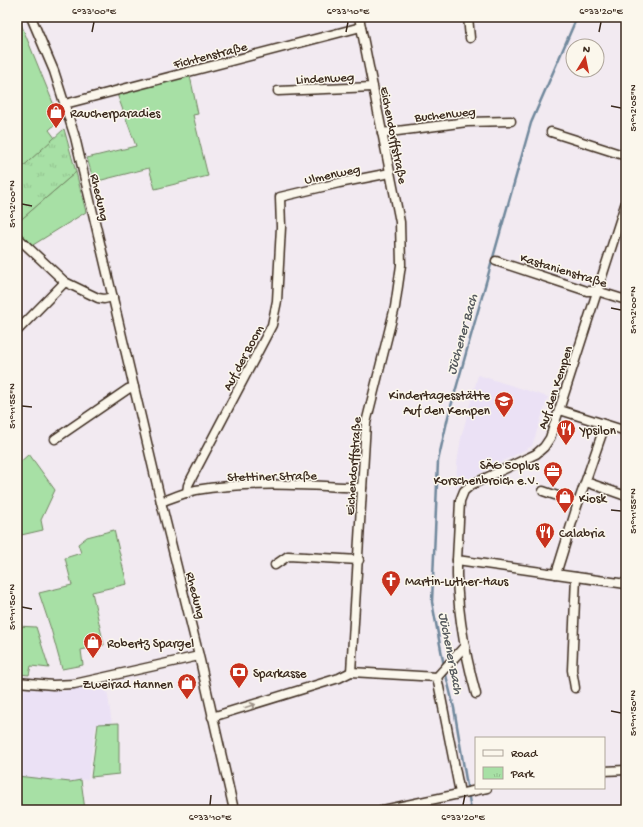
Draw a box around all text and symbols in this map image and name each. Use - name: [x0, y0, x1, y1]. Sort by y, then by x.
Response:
- text: 6°33'00"E: [72, 6, 117, 18]
- text: 6°33'10"E: [327, 6, 370, 18]
- text: 6°33'20"E: [579, 6, 623, 18]
- north arrow: [565, 38, 605, 78]
- street label: Fichtenstraße: [171, 40, 249, 73]
- text: N: [582, 44, 591, 57]
- street label: Lindenweg: [296, 70, 355, 89]
- text: 51°12'05"N: [628, 84, 640, 131]
- street label: Eichendorffstraße: [376, 86, 409, 186]
- shop icon: Raucherparadies: [45, 101, 67, 129]
- street label: Buchenweg: [413, 105, 476, 126]
- place label: Raucherparadies: [70, 107, 161, 122]
- street label: Ulmenweg: [303, 162, 362, 189]
- street label: Rhedung: [86, 173, 111, 223]
- text: 51°12'00"N: [7, 180, 19, 228]
- street label: Kastanienstraße: [518, 251, 609, 292]
- text: 51°12'00"N: [628, 286, 640, 334]
- water label: Jüchener Bach: [444, 292, 483, 377]
- street label: Auf der Boom: [221, 323, 268, 394]
- street label: Auf den Kempen: [536, 343, 577, 431]
- text: 51°11'55"N: [7, 383, 19, 429]
- place label: Kindertagesstätte Auf den Kempen: [389, 389, 491, 419]
- school or university icon: Kindertagesstätte Auf den Kempen: [493, 390, 515, 418]
- street label: Eichendorffstraße: [344, 416, 365, 516]
- restaurant icon: Ypsilon: [555, 418, 577, 446]
- place label: Ypsilon: [579, 424, 617, 439]
- place label: SÄG 50plus Korschenbroich e.V.: [434, 458, 540, 489]
- office icon: SÄG 50plus Korschenbroich e.V.: [542, 460, 564, 488]
- street label: Stettiner Straße: [227, 469, 317, 486]
- shop icon: Kiosk: [554, 486, 576, 514]
- text: 51°11'55"N: [628, 488, 640, 534]
- place label: Kiosk: [579, 492, 608, 507]
- restaurant icon: Calabria: [534, 521, 556, 549]
- place label: Calabria: [559, 527, 606, 542]
- church icon: Martin-Luther-Haus: [380, 569, 402, 597]
- street label: Rhedung: [182, 571, 208, 621]
- place label: Martin-Luther-Haus: [405, 575, 510, 590]
- text: 51°11'50"N: [7, 584, 19, 630]
- water label: Jüchener Bach: [433, 611, 466, 696]
- shop icon: Robertz Spargel: [82, 631, 104, 659]
- place label: Robertz Spargel: [107, 637, 194, 652]
- bank icon: Sparkasse: [228, 661, 250, 689]
- place label: Sparkasse: [253, 667, 307, 682]
- shop icon: Zweirad Hannen: [176, 672, 198, 700]
- place label: Zweirad Hannen: [83, 678, 174, 693]
- text: 51°11'50"N: [628, 690, 640, 736]
- one-way arrow: [243, 702, 256, 709]
- legend: [475, 737, 605, 789]
- text: Road: [511, 748, 538, 762]
- text: Park: [510, 768, 536, 782]
- text: 6°33'10"E: [189, 812, 232, 824]
- text: 6°33'20"E: [441, 812, 485, 824]

